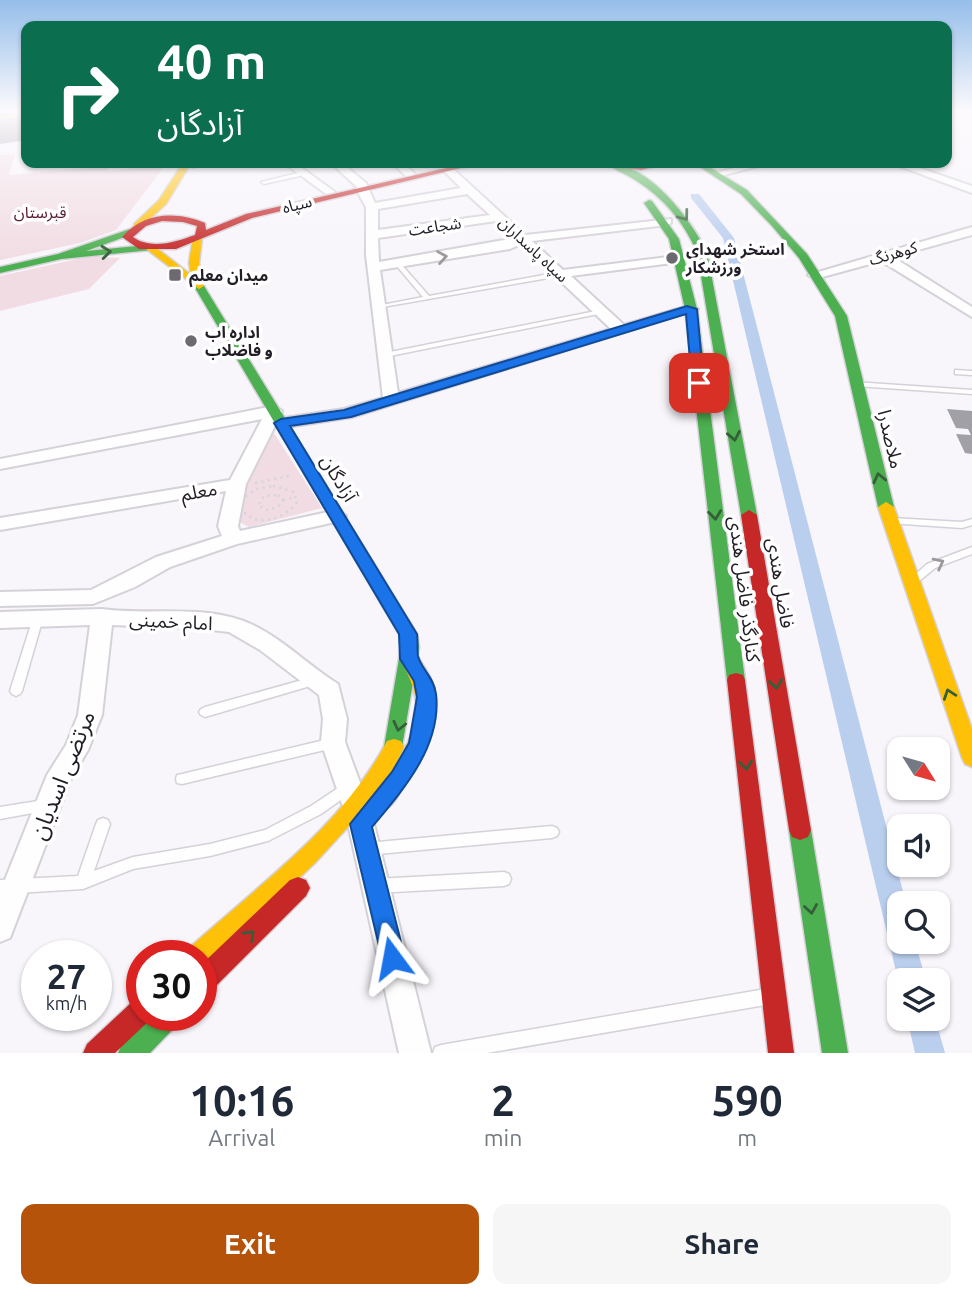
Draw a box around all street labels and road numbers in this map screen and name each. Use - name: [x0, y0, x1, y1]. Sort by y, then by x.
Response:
- street label: سپاه: [280, 192, 314, 218]
- street label: سپاه پاسداران: [494, 212, 572, 287]
- street label: شجاعت: [408, 213, 462, 239]
- street label: کوهرنگ: [867, 237, 920, 269]
- street label: ملاصدرا: [873, 407, 908, 471]
- street label: آزادگان: [316, 451, 362, 507]
- street label: معلم: [179, 477, 219, 509]
- street label: کنارگذر فاضل هندی: [724, 515, 765, 664]
- street label: فاضل هندی: [762, 536, 799, 630]
- street label: امام خمینی: [129, 608, 213, 638]
- street label: مرتضی اسدیان: [25, 707, 101, 844]

